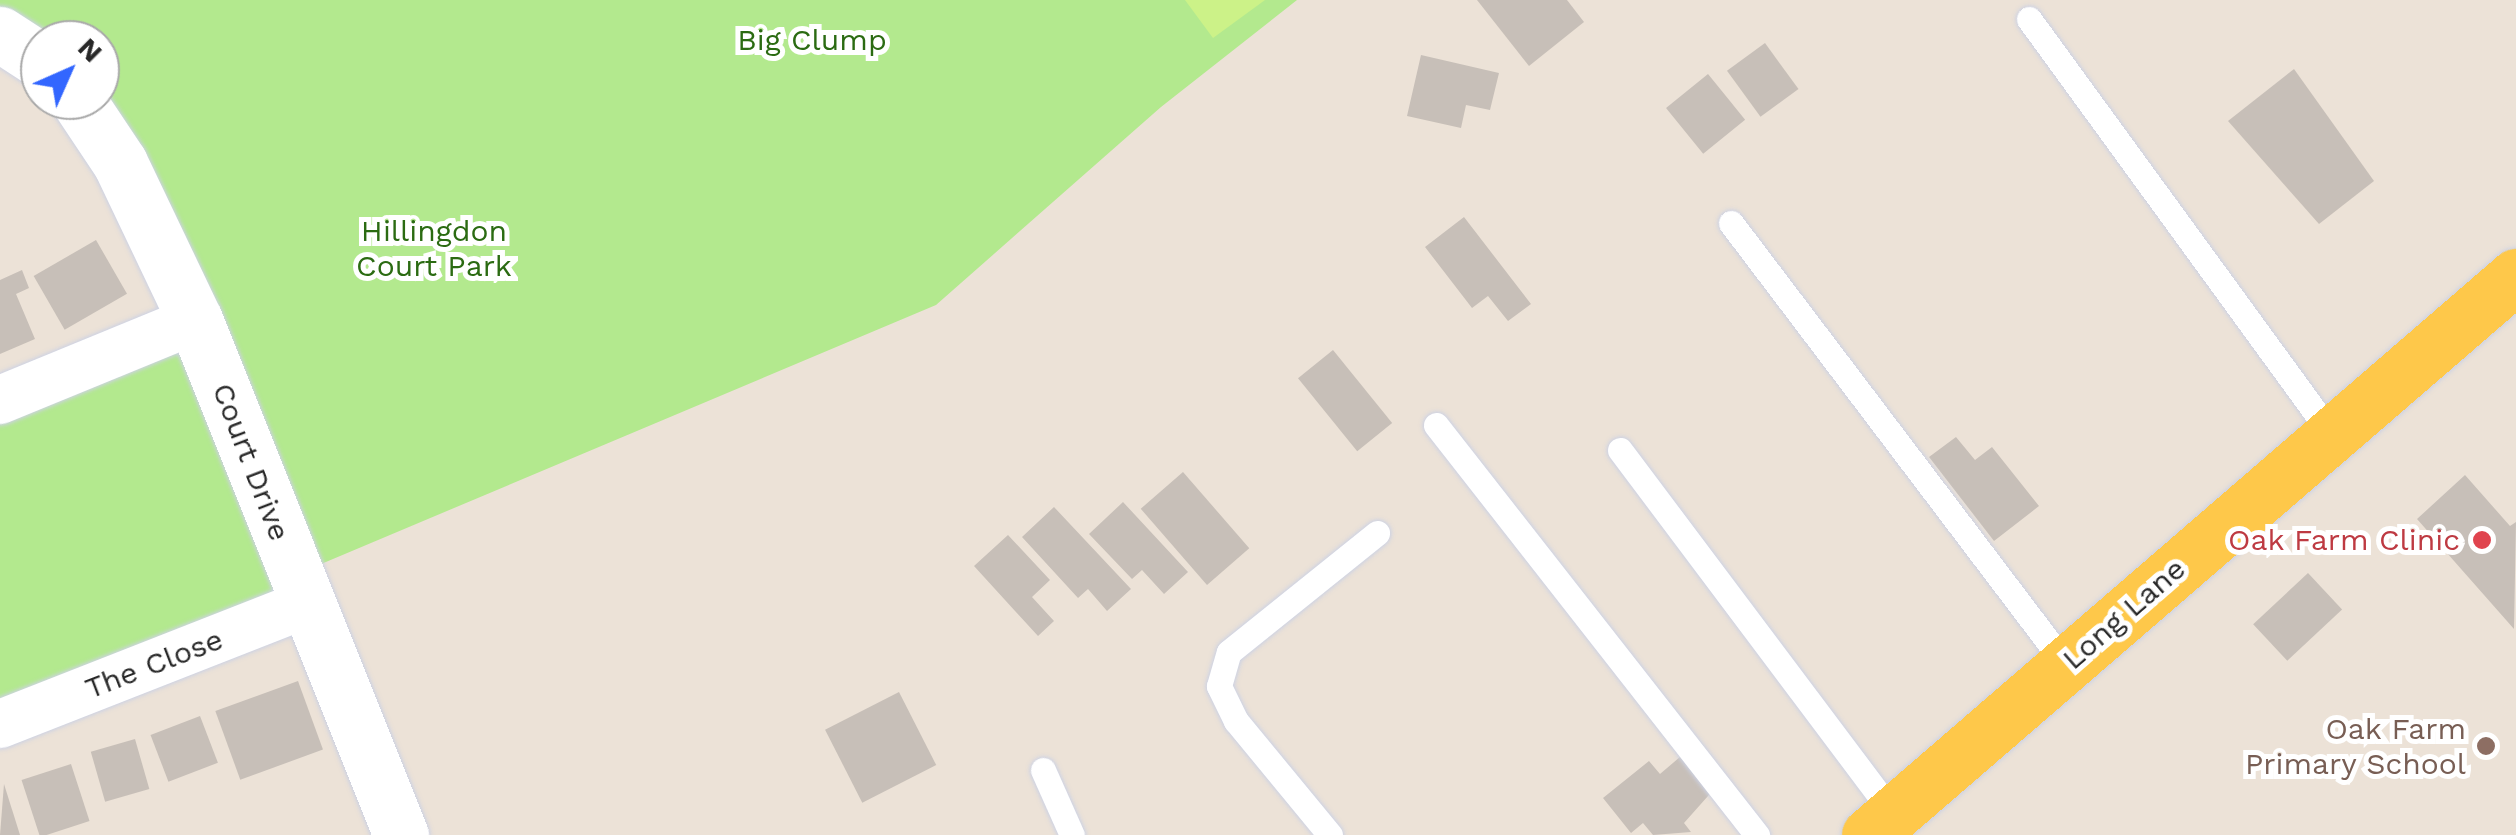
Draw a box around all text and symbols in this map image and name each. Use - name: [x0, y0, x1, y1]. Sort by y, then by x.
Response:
- north arrow: [20, 20, 120, 120]
- park label: Big Clump: [737, 22, 887, 58]
- text: N: [71, 31, 109, 69]
- park label: Hillingdon Court Park: [356, 213, 512, 284]
- street label: Court Drive: [204, 378, 298, 546]
- place label: Oak Farm Clinic: [2227, 522, 2460, 558]
- marker: Oak Farm Clinic: [2469, 527, 2495, 553]
- street label: Long Lane: [2055, 551, 2193, 677]
- street label: The Close: [80, 621, 228, 707]
- place label: Oak Farm Primary School: [2244, 711, 2466, 782]
- marker: Oak Farm Primary School: [2475, 735, 2497, 757]

